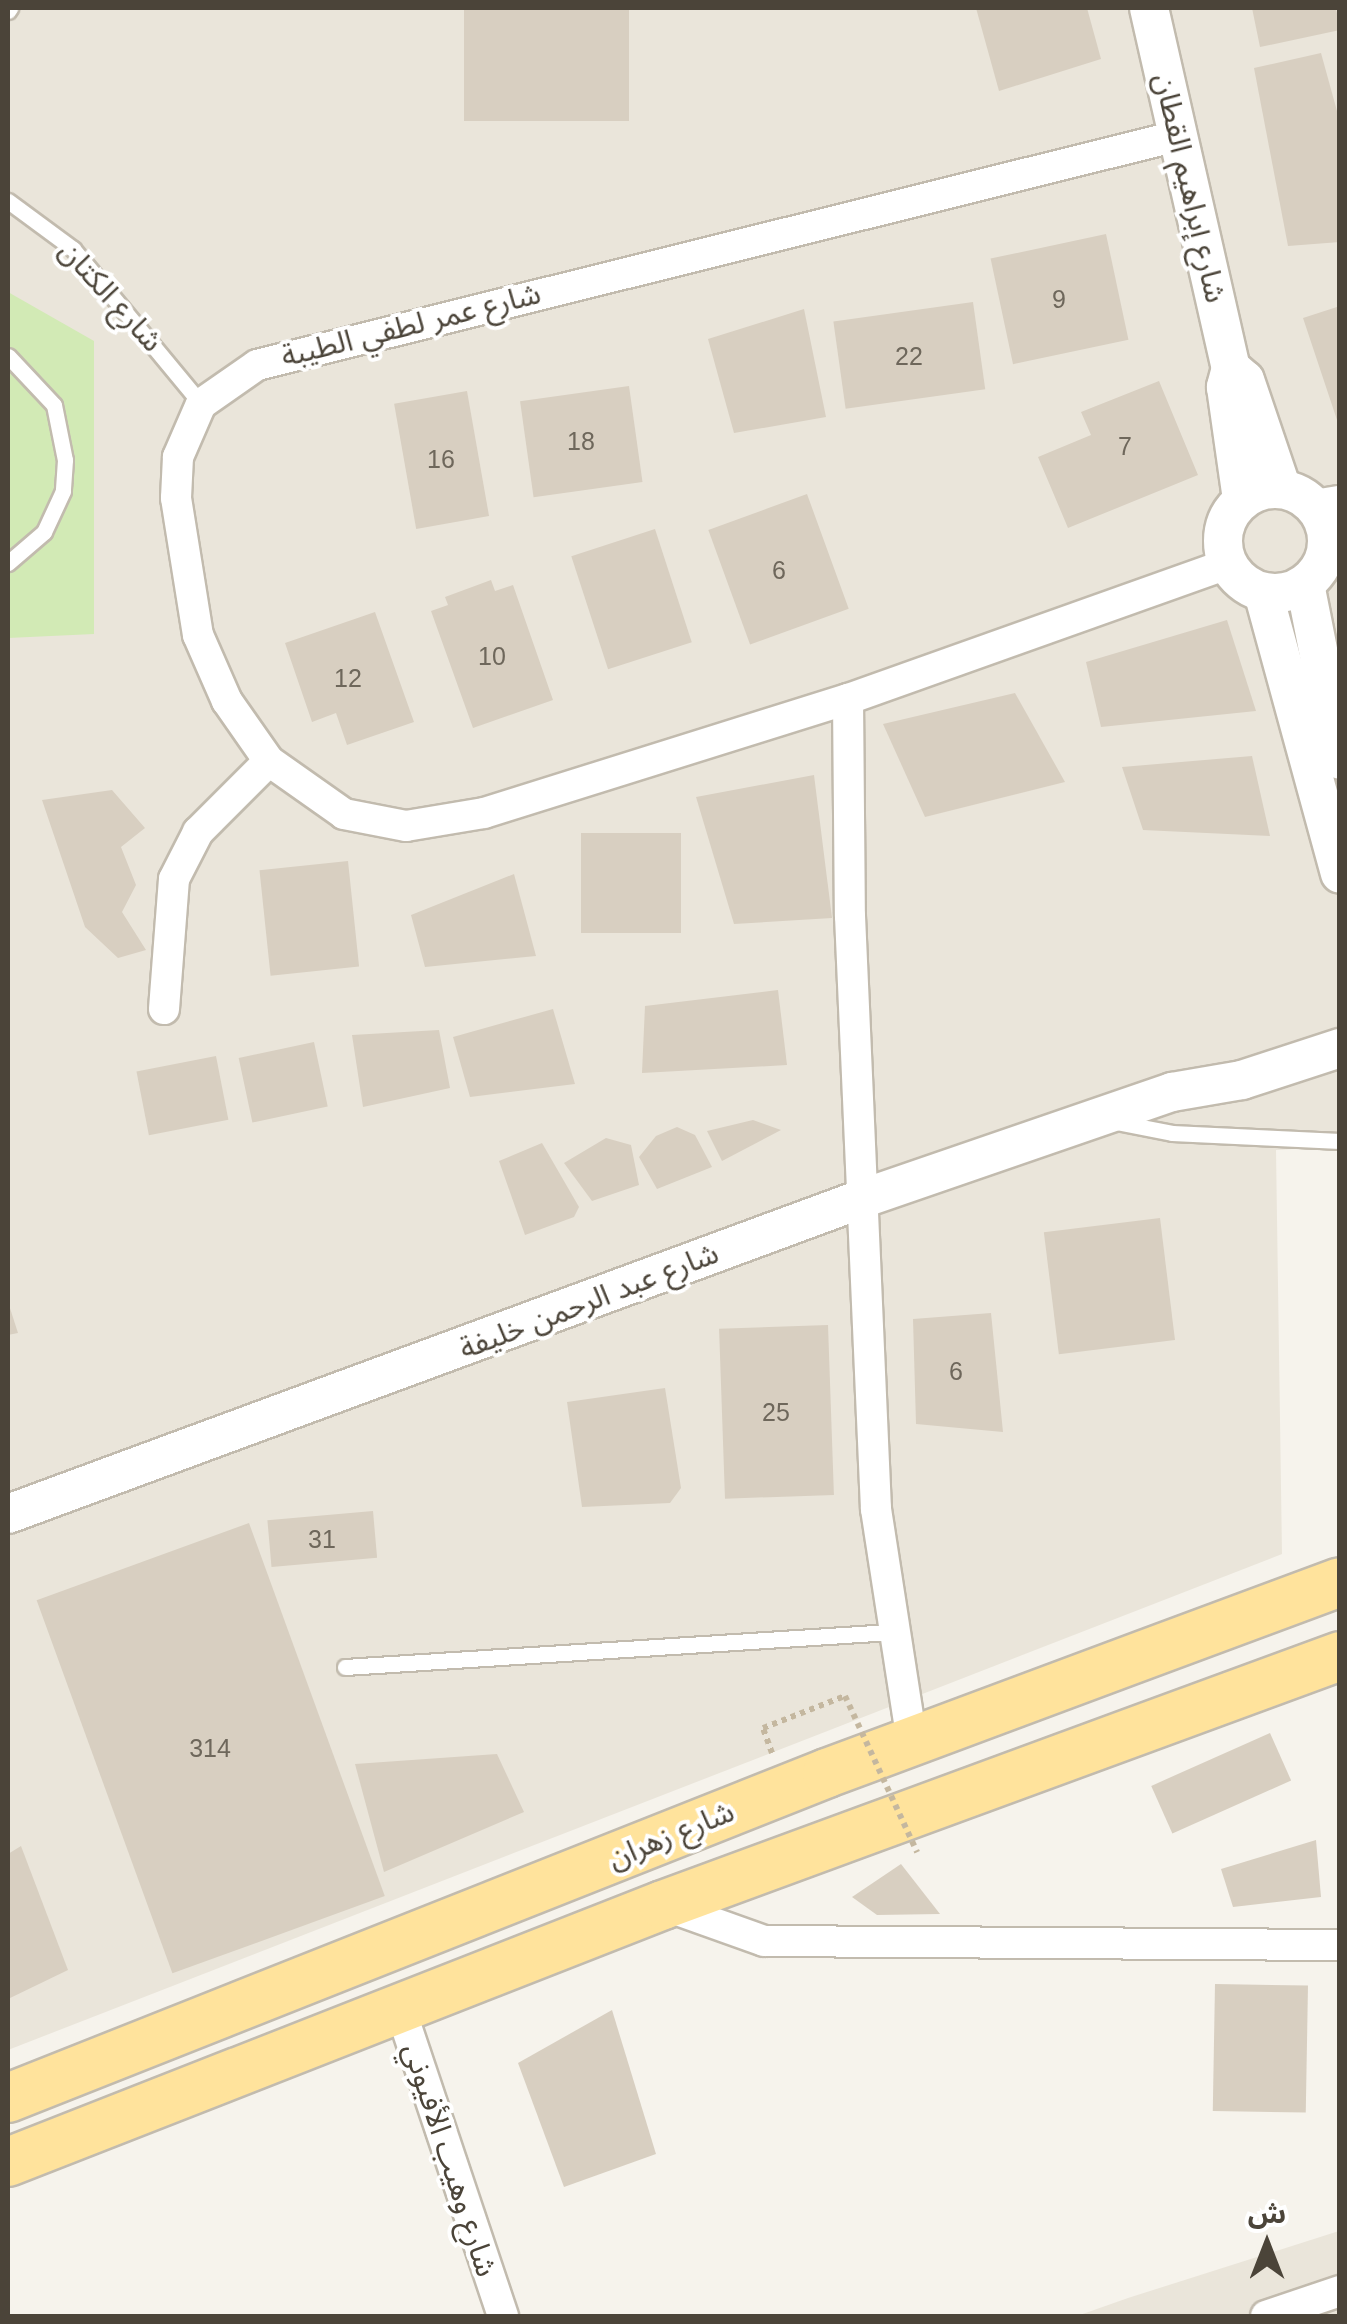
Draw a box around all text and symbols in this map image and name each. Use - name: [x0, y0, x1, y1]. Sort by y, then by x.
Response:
- street label: شارع إبراهيم القطان: [1146, 70, 1234, 306]
- street label: شارع الكتان: [52, 233, 170, 359]
- street label: شارع عمر لطفي الطيبة: [278, 275, 544, 375]
- house number: 9: [1052, 284, 1066, 314]
- house number: 22: [895, 341, 923, 371]
- house number: 18: [567, 426, 595, 456]
- house number: 7: [1118, 431, 1132, 461]
- house number: 16: [427, 444, 455, 474]
- house number: 6: [772, 555, 786, 585]
- house number: 10: [478, 641, 506, 671]
- house number: 12: [334, 663, 362, 693]
- street label: شارع عبد الرحمن خليفة: [454, 1235, 724, 1367]
- house number: 6: [949, 1356, 963, 1386]
- house number: 25: [762, 1397, 790, 1427]
- house number: 31: [308, 1524, 336, 1554]
- house number: 314: [189, 1733, 231, 1763]
- street label: شارع زهران: [603, 1793, 739, 1877]
- street label: شارع وهيب الأفيوني: [395, 2039, 505, 2281]
- north arrow: [1217, 2194, 1317, 2294]
- text: ش: [1248, 2198, 1286, 2229]

